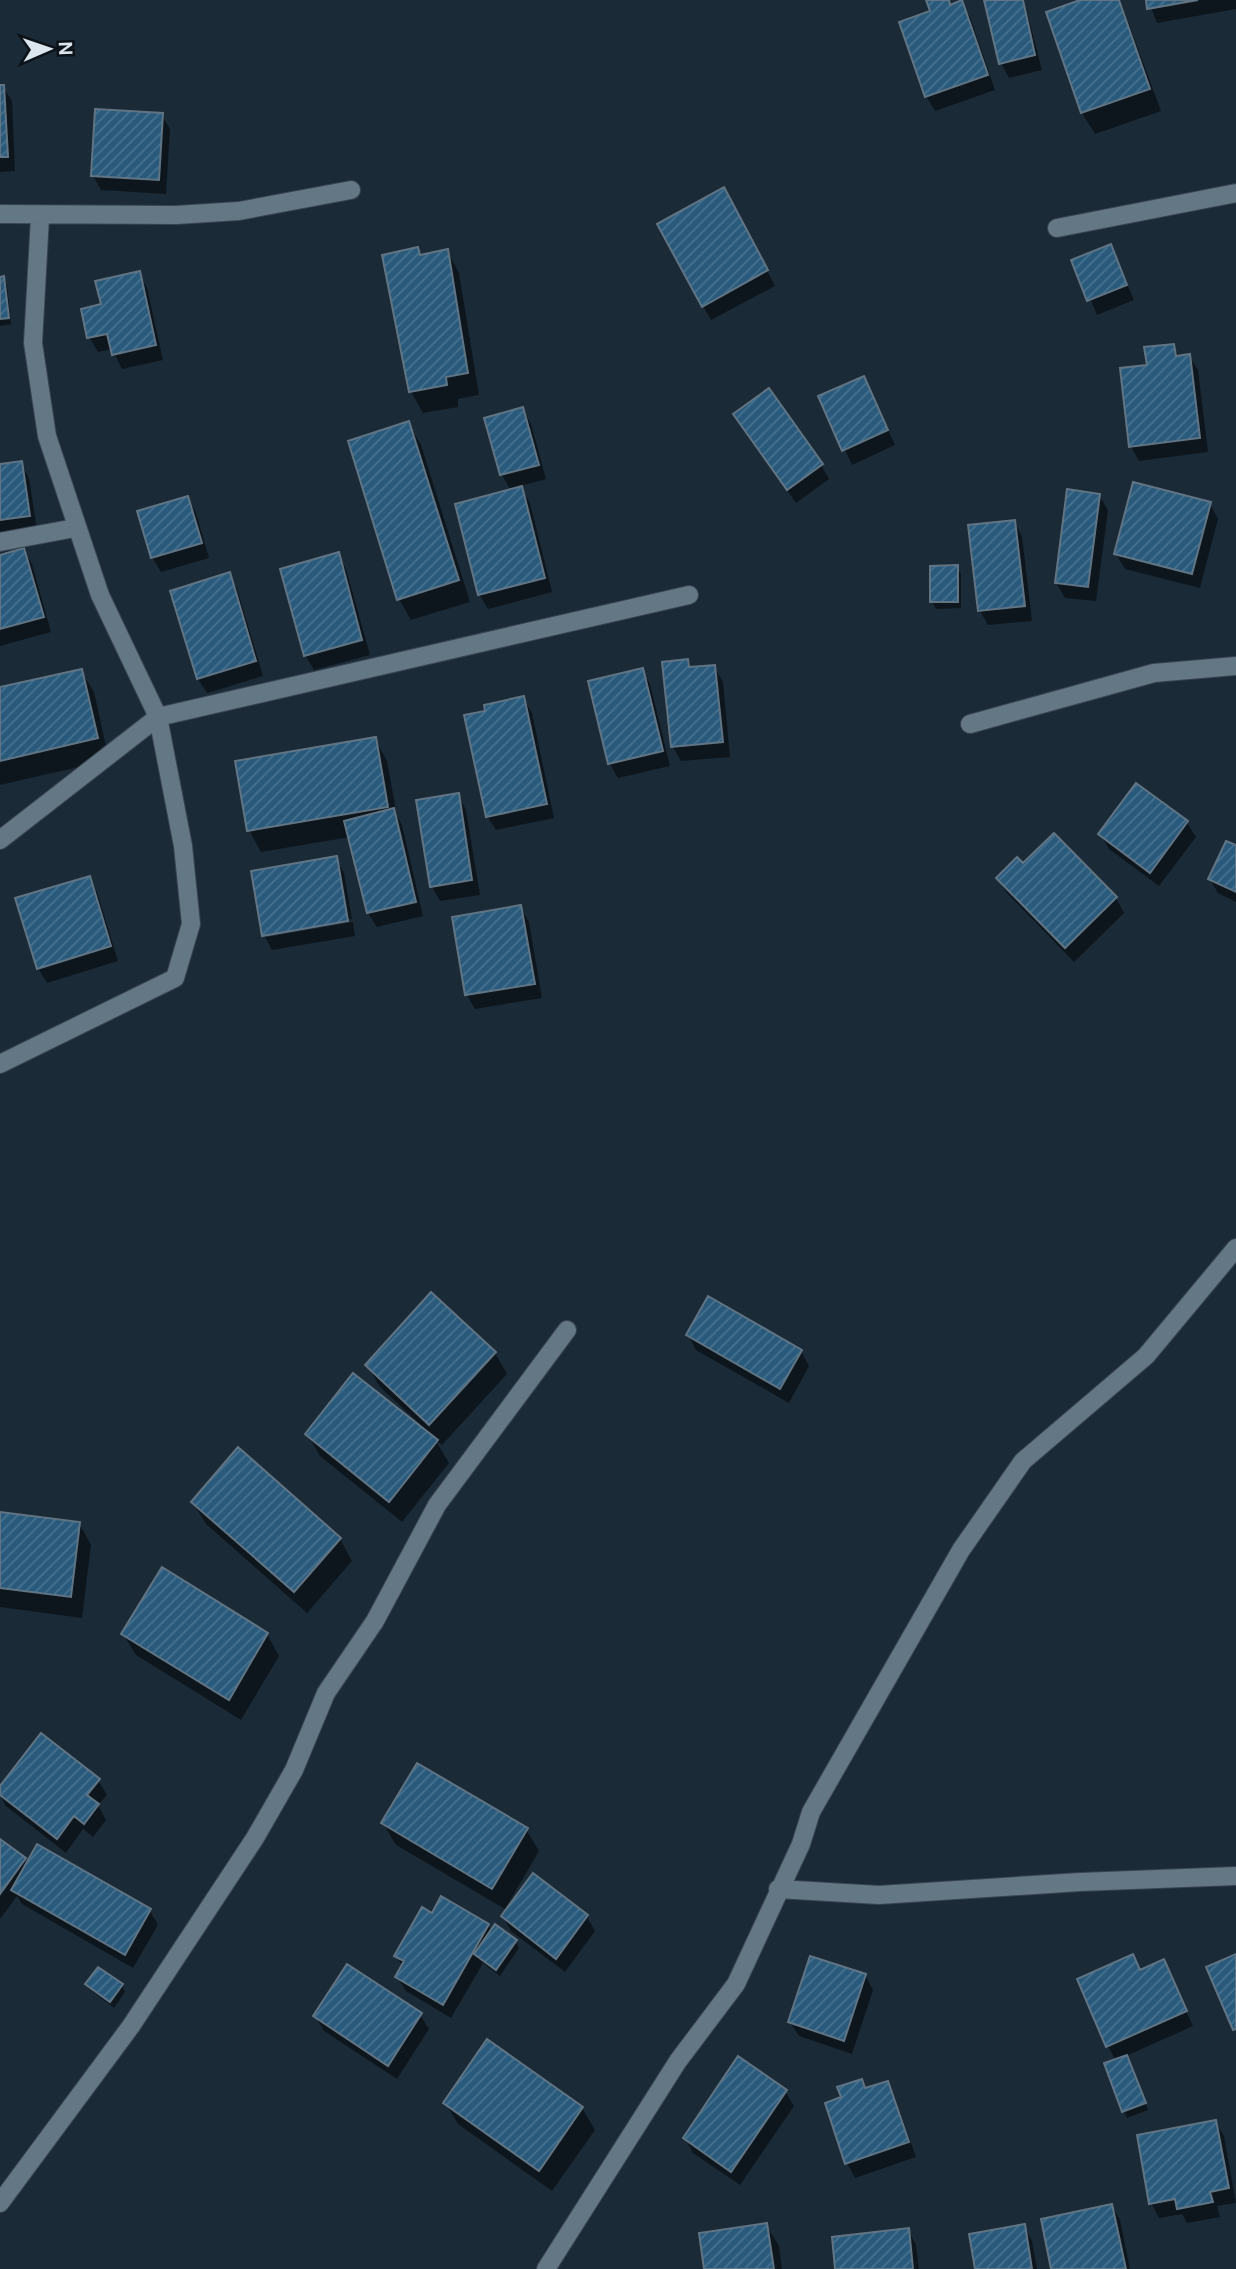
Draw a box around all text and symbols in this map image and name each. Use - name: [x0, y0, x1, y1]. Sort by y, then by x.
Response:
- north arrow: [14, 14, 84, 84]
- text: N: [53, 41, 78, 56]

